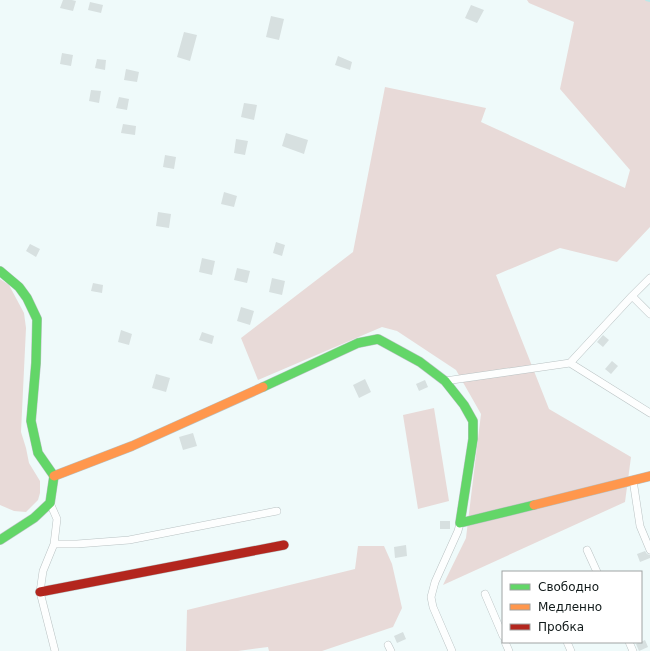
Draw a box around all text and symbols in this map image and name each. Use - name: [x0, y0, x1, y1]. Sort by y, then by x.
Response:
- legend: [502, 571, 642, 643]
- text: Свободно: [538, 580, 599, 594]
- text: Медленно: [538, 600, 602, 614]
- text: Пробка: [538, 620, 584, 634]

